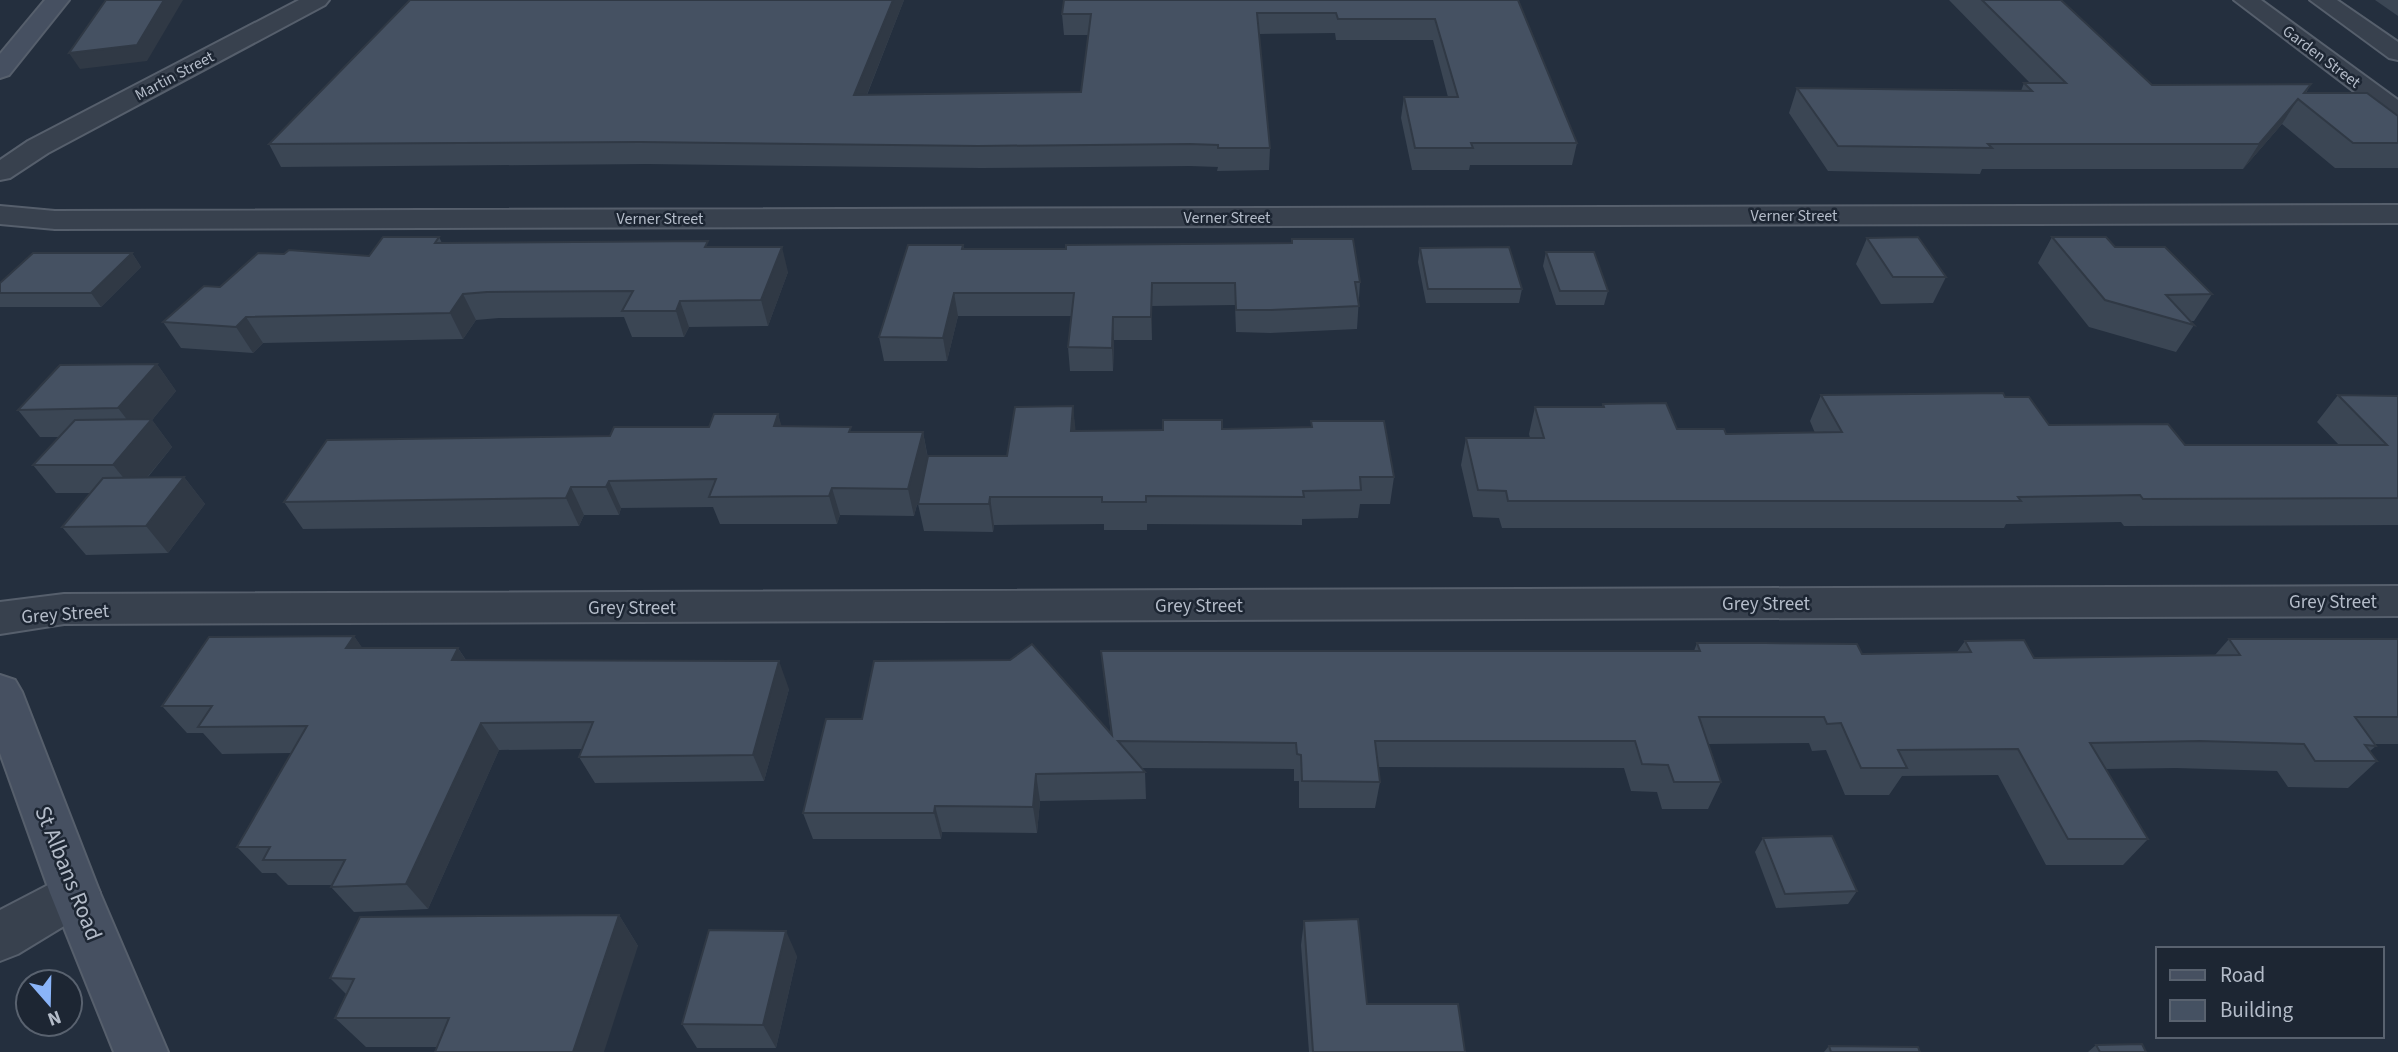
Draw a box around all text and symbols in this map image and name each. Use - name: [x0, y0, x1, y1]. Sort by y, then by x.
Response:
- street label: Garden Street: [2278, 20, 2365, 94]
- street label: Martin Street: [131, 46, 218, 106]
- street label: Verner Street: [1750, 205, 1838, 227]
- street label: Verner Street: [1183, 207, 1271, 229]
- street label: Verner Street: [616, 208, 704, 230]
- street label: Grey Street: [2289, 589, 2378, 616]
- street label: Grey Street: [1722, 591, 1811, 618]
- street label: Grey Street: [1155, 593, 1244, 620]
- street label: Grey Street: [588, 595, 677, 622]
- street label: Grey Street: [20, 598, 110, 631]
- street label: St Albans Road: [27, 801, 111, 945]
- legend: [2156, 947, 2384, 1038]
- text: Road: [2220, 960, 2265, 990]
- north arrow: [14, 968, 84, 1038]
- text: Building: [2220, 995, 2294, 1025]
- text: N: [44, 1003, 65, 1032]

